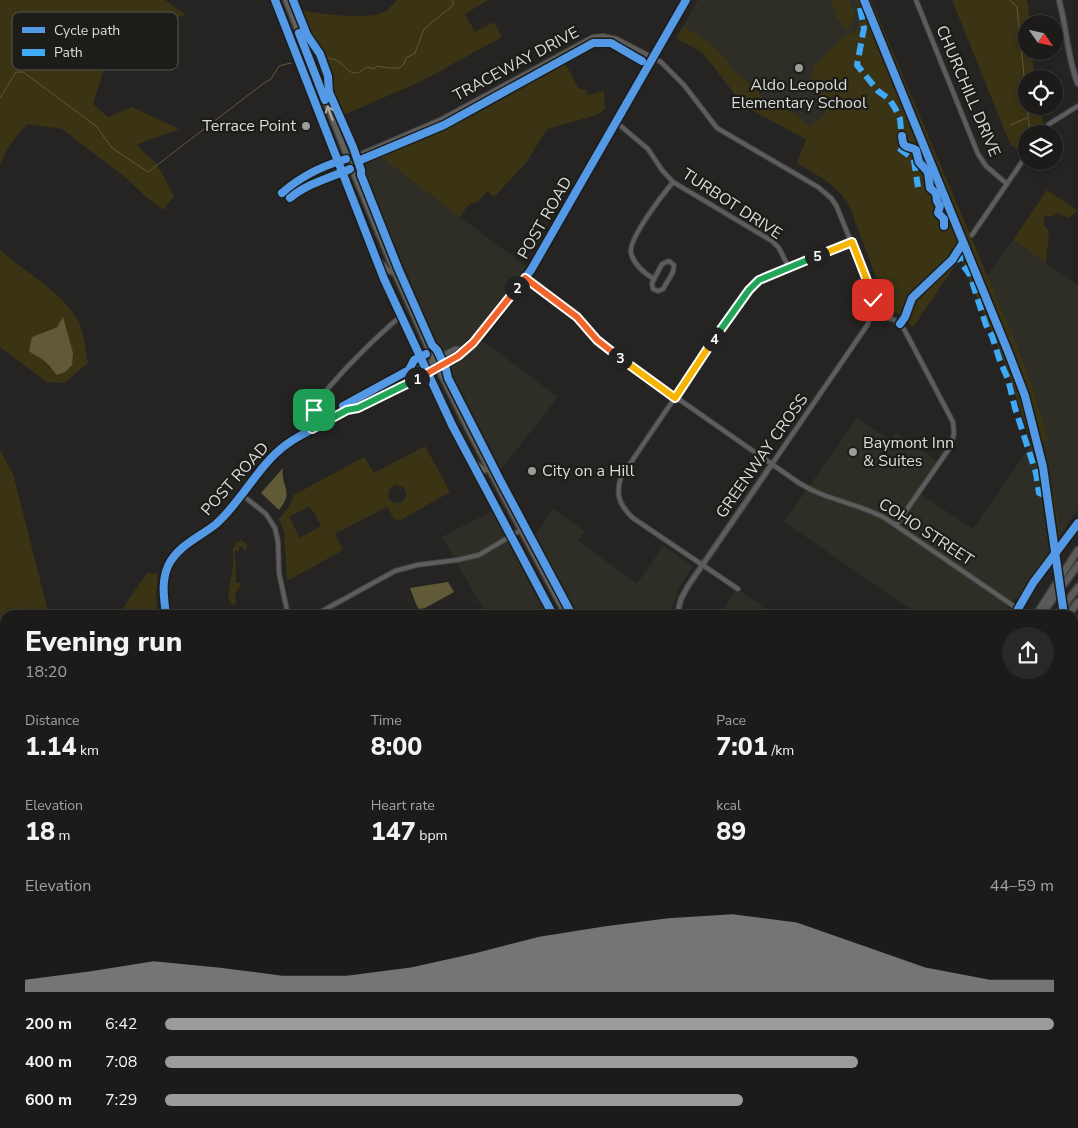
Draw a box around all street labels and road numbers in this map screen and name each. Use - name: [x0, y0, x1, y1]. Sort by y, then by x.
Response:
- street label: TRACEWAY DRIVE: [449, 22, 583, 106]
- street label: CHURCHILL DRIVE: [930, 22, 1006, 160]
- street label: TURBOT DRIVE: [678, 163, 786, 245]
- street label: POST ROAD: [513, 173, 577, 263]
- street label: GREENWAY CROSS: [711, 389, 813, 523]
- street label: POST ROAD: [196, 438, 274, 520]
- street label: COHO STREET: [874, 493, 978, 571]

